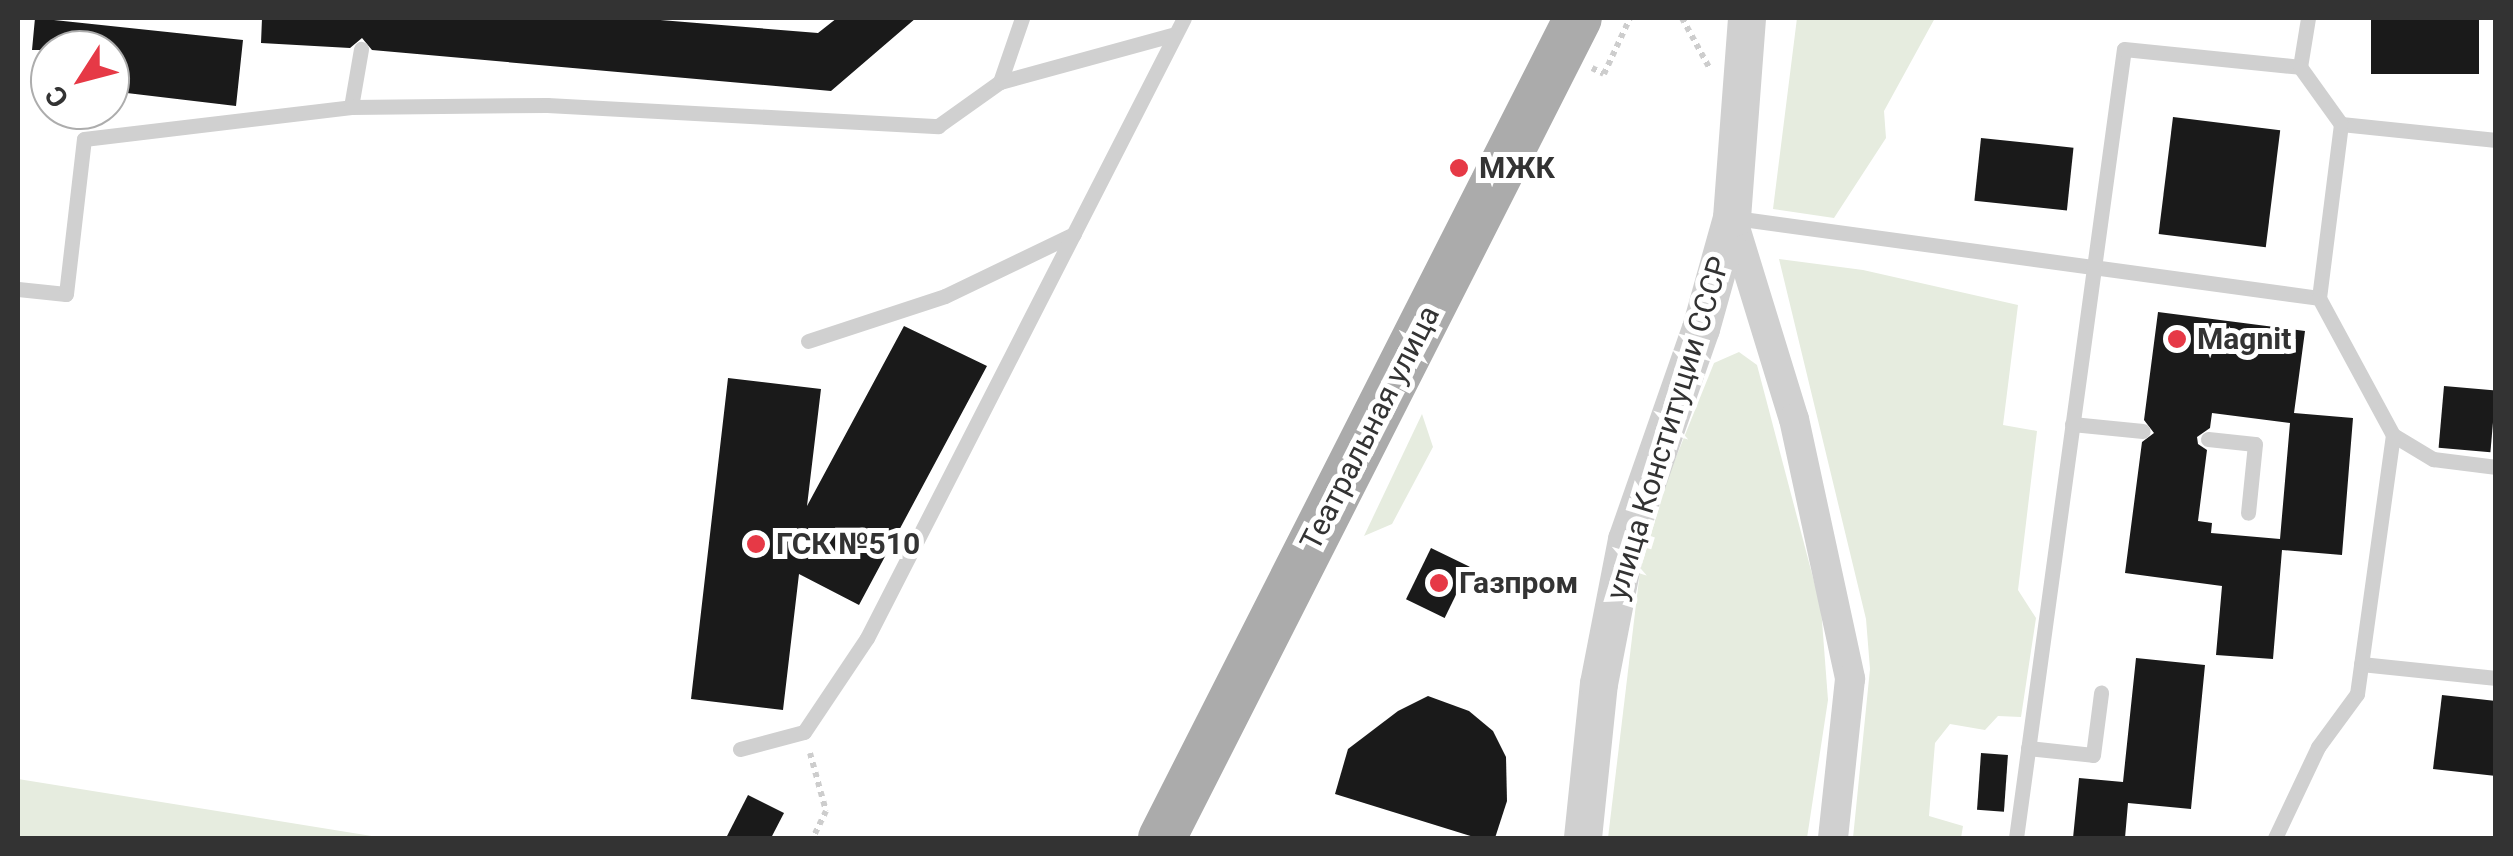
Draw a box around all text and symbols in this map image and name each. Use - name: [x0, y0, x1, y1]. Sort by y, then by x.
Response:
- north arrow: [30, 30, 130, 130]
- text: С: [38, 80, 76, 114]
- place label: МЖК: [1479, 150, 1555, 186]
- marker: МЖК: [1448, 157, 1470, 179]
- street label: улица Конституции СССР: [1599, 252, 1737, 604]
- street label: Театральная улица: [1293, 300, 1447, 556]
- place label: Magnit: [2197, 321, 2291, 357]
- marker: Magnit: [2166, 328, 2188, 350]
- place label: ГСК №510: [776, 526, 920, 562]
- marker: ГСК №510: [745, 533, 767, 555]
- place label: Газпром: [1459, 565, 1578, 601]
- marker: Газпром: [1428, 572, 1450, 594]

